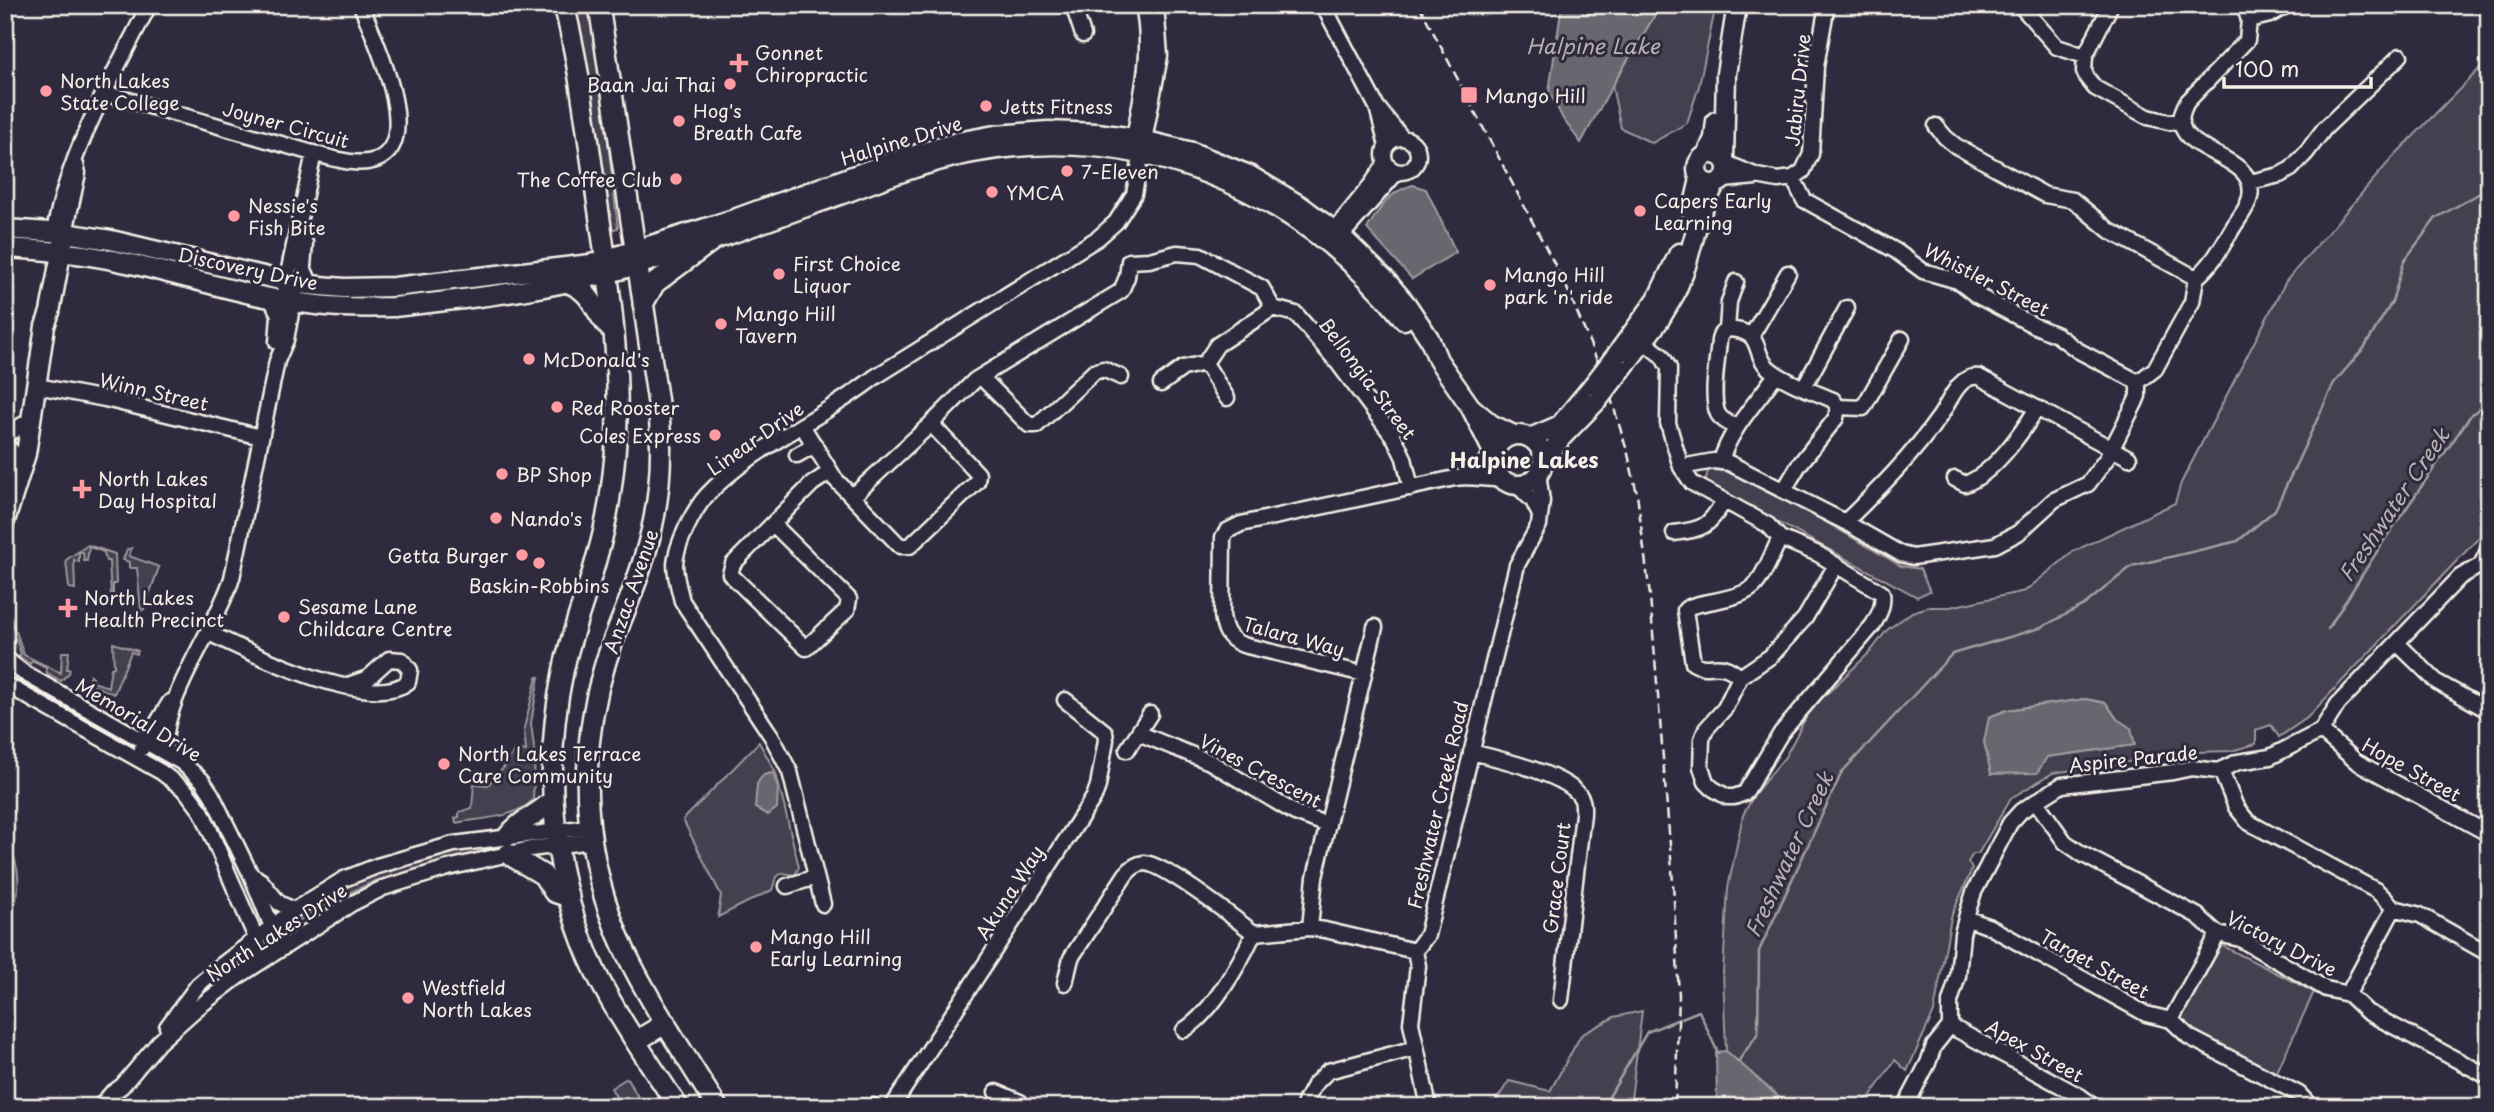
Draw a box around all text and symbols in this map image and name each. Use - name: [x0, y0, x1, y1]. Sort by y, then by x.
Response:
- water label: Halpine Lake: [1526, 29, 1661, 61]
- street label: Jabiru Drive: [1777, 32, 1817, 148]
- place label: Gonnet Chiropractic: [755, 38, 868, 88]
- scale bar: [2224, 46, 2372, 90]
- text: 100 m: [2235, 52, 2299, 84]
- marker: Gonnet Chiropractic: [729, 53, 749, 73]
- place label: North Lakes State College: [60, 66, 180, 116]
- place label: Baan Jai Thai: [587, 70, 716, 98]
- marker: Baan Jai Thai: [722, 76, 738, 92]
- place label: Mango Hill: [1485, 81, 1586, 109]
- marker: North Lakes State College: [38, 83, 54, 99]
- marker: Mango Hill: [1459, 85, 1479, 105]
- place label: Jetts Fitness: [1000, 92, 1113, 120]
- street label: Joyner Circuit: [220, 94, 353, 154]
- place label: Hog's Breath Cafe: [693, 96, 802, 146]
- marker: Jetts Fitness: [978, 98, 994, 114]
- street label: Halpine Drive: [837, 108, 965, 172]
- marker: Hog's Breath Cafe: [671, 113, 687, 129]
- place label: 7-Eleven: [1081, 157, 1159, 185]
- marker: 7-Eleven: [1059, 163, 1075, 179]
- place label: The Coffee Club: [517, 165, 662, 193]
- marker: The Coffee Club: [668, 171, 684, 187]
- place label: YMCA: [1006, 178, 1064, 206]
- marker: YMCA: [984, 184, 1000, 200]
- place label: Capers Early Learning: [1654, 186, 1772, 236]
- place label: Nessie's Fish Bite: [248, 191, 326, 241]
- marker: Capers Early Learning: [1632, 203, 1648, 219]
- marker: Nessie's Fish Bite: [226, 208, 242, 224]
- street label: Whistler Street: [1919, 235, 2055, 323]
- street label: Discovery Drive: [175, 239, 321, 297]
- place label: First Choice Liquor: [793, 249, 901, 299]
- place label: Mango Hill park 'n' ride: [1504, 260, 1613, 310]
- marker: First Choice Liquor: [771, 266, 787, 282]
- marker: Mango Hill park 'n' ride: [1482, 277, 1498, 293]
- place label: Mango Hill Tavern: [735, 299, 836, 349]
- street label: Bellongia Street: [1313, 311, 1424, 445]
- marker: Mango Hill Tavern: [713, 316, 729, 332]
- place label: McDonald's: [543, 345, 650, 373]
- marker: McDonald's: [521, 351, 537, 367]
- street label: Winn Street: [97, 365, 211, 417]
- place label: Red Rooster: [571, 393, 680, 421]
- street label: Linear Drive: [701, 394, 809, 482]
- marker: Red Rooster: [549, 399, 565, 415]
- water label: Freshwater Creek: [2330, 420, 2457, 587]
- place label: Coles Express: [579, 421, 701, 449]
- marker: Coles Express: [707, 427, 723, 443]
- district label: Halpine Lakes: [1449, 443, 1599, 475]
- place label: BP Shop: [516, 460, 592, 488]
- place label: North Lakes Day Hospital: [98, 464, 217, 514]
- marker: BP Shop: [494, 466, 510, 482]
- marker: North Lakes Day Hospital: [72, 479, 92, 499]
- place label: Nando's: [510, 504, 582, 532]
- marker: Nando's: [488, 510, 504, 526]
- street label: Anzac Avenue: [596, 525, 664, 657]
- place label: Getta Burger: [387, 541, 508, 569]
- marker: Getta Burger: [514, 547, 530, 563]
- marker: Baskin-Robbins: [531, 555, 547, 571]
- place label: Baskin-Robbins: [469, 571, 609, 599]
- place label: North Lakes Health Precinct: [84, 583, 224, 633]
- place label: Sesame Lane Childcare Centre: [298, 592, 452, 642]
- marker: North Lakes Health Precinct: [58, 598, 78, 618]
- marker: Sesame Lane Childcare Centre: [276, 609, 292, 625]
- street label: Talara Way: [1240, 609, 1348, 663]
- street label: Memorial Drive: [71, 670, 207, 768]
- street label: Freshwater Creek Road: [1399, 698, 1475, 912]
- street label: Vines Crescent: [1195, 726, 1327, 814]
- street label: Hope Street: [2357, 730, 2467, 808]
- street label: Aspire Parade: [2067, 737, 2199, 779]
- place label: North Lakes Terrace Care Community: [458, 739, 641, 789]
- marker: North Lakes Terrace Care Community: [436, 756, 452, 772]
- water label: Freshwater Creek: [1736, 765, 1841, 942]
- street label: Grace Court: [1535, 820, 1577, 935]
- street label: Akuna Way: [968, 839, 1050, 945]
- street label: North Lakes Drive: [200, 876, 352, 988]
- street label: Victory Drive: [2222, 903, 2342, 983]
- street label: Target Street: [2035, 921, 2155, 1005]
- place label: Mango Hill Early Learning: [770, 922, 902, 972]
- marker: Mango Hill Early Learning: [748, 939, 764, 955]
- place label: Westfield North Lakes: [422, 973, 532, 1023]
- marker: Westfield North Lakes: [400, 990, 416, 1006]
- street label: Apex Street: [1981, 1012, 2089, 1089]

